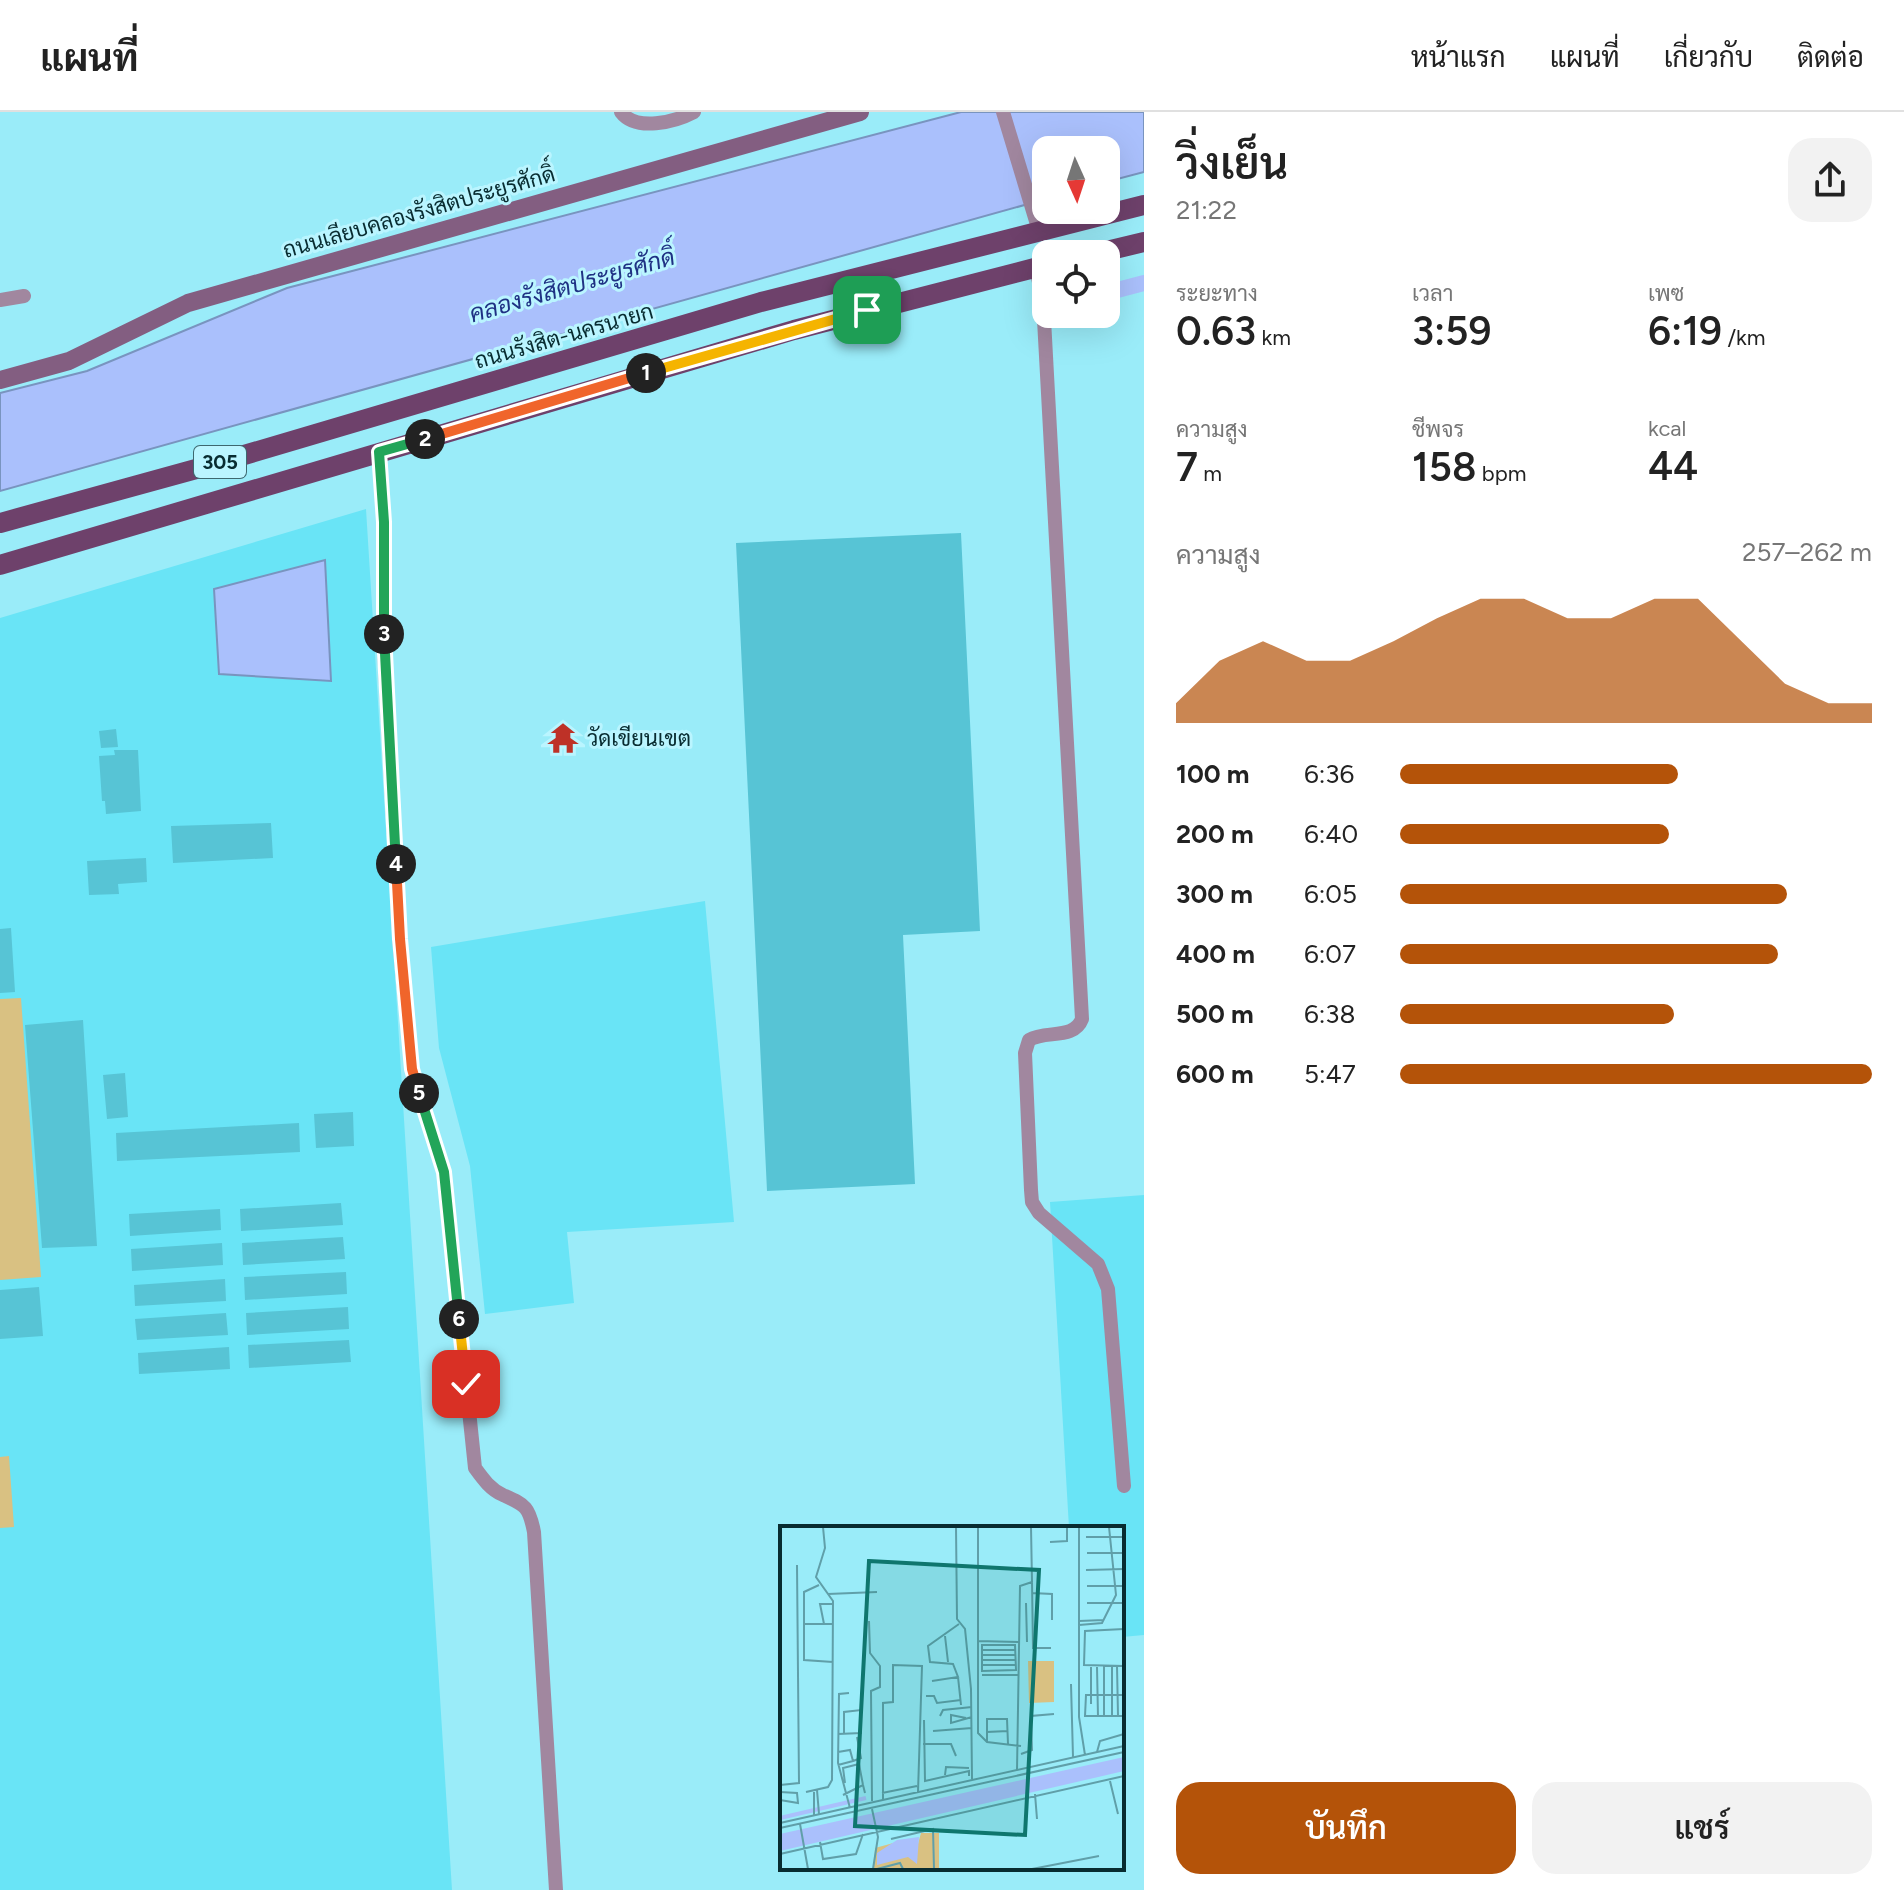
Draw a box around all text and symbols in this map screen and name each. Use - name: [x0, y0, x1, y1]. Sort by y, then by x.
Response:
- text: แผนที่: [40, 35, 139, 81]
- text: หน้าแรก: [1411, 40, 1506, 74]
- text: แผนที่: [1550, 40, 1620, 74]
- text: เกี่ยวกับ: [1664, 40, 1753, 74]
- text: ติดต่อ: [1797, 40, 1864, 74]
- north arrow: [1032, 136, 1120, 224]
- map controls: [1032, 136, 1120, 328]
- text: วิ่งเย็น: [1176, 137, 1288, 190]
- button: share: [1788, 138, 1872, 222]
- street label: ถนนเลียบคลองรังสิตประยูรศักดิ์: [278, 154, 559, 266]
- text: 21:22: [1176, 194, 1237, 226]
- water label: คลองรังสิตประยูรศักดิ์: [464, 234, 683, 331]
- button: locate: [1032, 240, 1120, 328]
- pin: [833, 276, 901, 344]
- text: ระยะทาง: [1176, 280, 1258, 307]
- text: เวลา: [1412, 280, 1454, 307]
- text: เพซ: [1648, 280, 1684, 307]
- icon: arrive: [845, 288, 889, 332]
- street label: ถนนรังสิต-นครนายก: [472, 298, 656, 374]
- text: 0.63: [1176, 307, 1256, 355]
- text: 3:59: [1412, 307, 1491, 355]
- text: 6:19: [1648, 307, 1722, 355]
- text: km: [1256, 324, 1291, 351]
- text: /km: [1722, 324, 1765, 351]
- pin: 1: [626, 353, 666, 393]
- text: 1: [641, 359, 651, 386]
- text: kcal: [1648, 415, 1686, 442]
- text: ความสูง: [1176, 416, 1247, 443]
- text: ชีพจร: [1412, 416, 1464, 443]
- pin: 2: [405, 419, 445, 459]
- text: 2: [419, 425, 431, 452]
- text: 44: [1648, 442, 1698, 490]
- text: 7: [1176, 443, 1198, 491]
- text: 158: [1412, 443, 1476, 491]
- road number: 305: [194, 446, 246, 478]
- text: m: [1198, 460, 1222, 487]
- text: bpm: [1476, 460, 1526, 487]
- text: 257–262 m: [1742, 536, 1872, 568]
- text: ความสูง: [1176, 539, 1260, 571]
- pin: 3: [364, 614, 404, 654]
- text: 3: [378, 620, 390, 647]
- temple icon: วัดเขียนเขต: [546, 721, 580, 755]
- place label: วัดเขียนเขต: [587, 725, 691, 752]
- text: 100 m: [1176, 758, 1250, 790]
- text: 6:36: [1304, 758, 1354, 790]
- text: 200 m: [1176, 818, 1254, 850]
- text: 6:40: [1304, 818, 1358, 850]
- pin: 4: [376, 844, 416, 884]
- text: 4: [389, 850, 403, 877]
- text: 300 m: [1176, 878, 1253, 910]
- text: 6:05: [1304, 878, 1357, 910]
- text: 400 m: [1176, 938, 1255, 970]
- text: 6:07: [1304, 938, 1356, 970]
- text: 500 m: [1176, 998, 1254, 1030]
- text: 6:38: [1304, 998, 1355, 1030]
- text: 600 m: [1176, 1058, 1254, 1090]
- text: 5:47: [1304, 1058, 1356, 1090]
- pin: 5: [399, 1073, 439, 1113]
- text: 5: [413, 1079, 425, 1106]
- pin: 6: [439, 1299, 479, 1339]
- text: 6: [453, 1305, 465, 1332]
- pin: [432, 1350, 500, 1418]
- icon: check: [444, 1362, 488, 1406]
- inset map: [780, 1526, 1124, 1870]
- button: บันทึก: [1176, 1782, 1516, 1874]
- button: แชร์: [1532, 1782, 1872, 1874]

